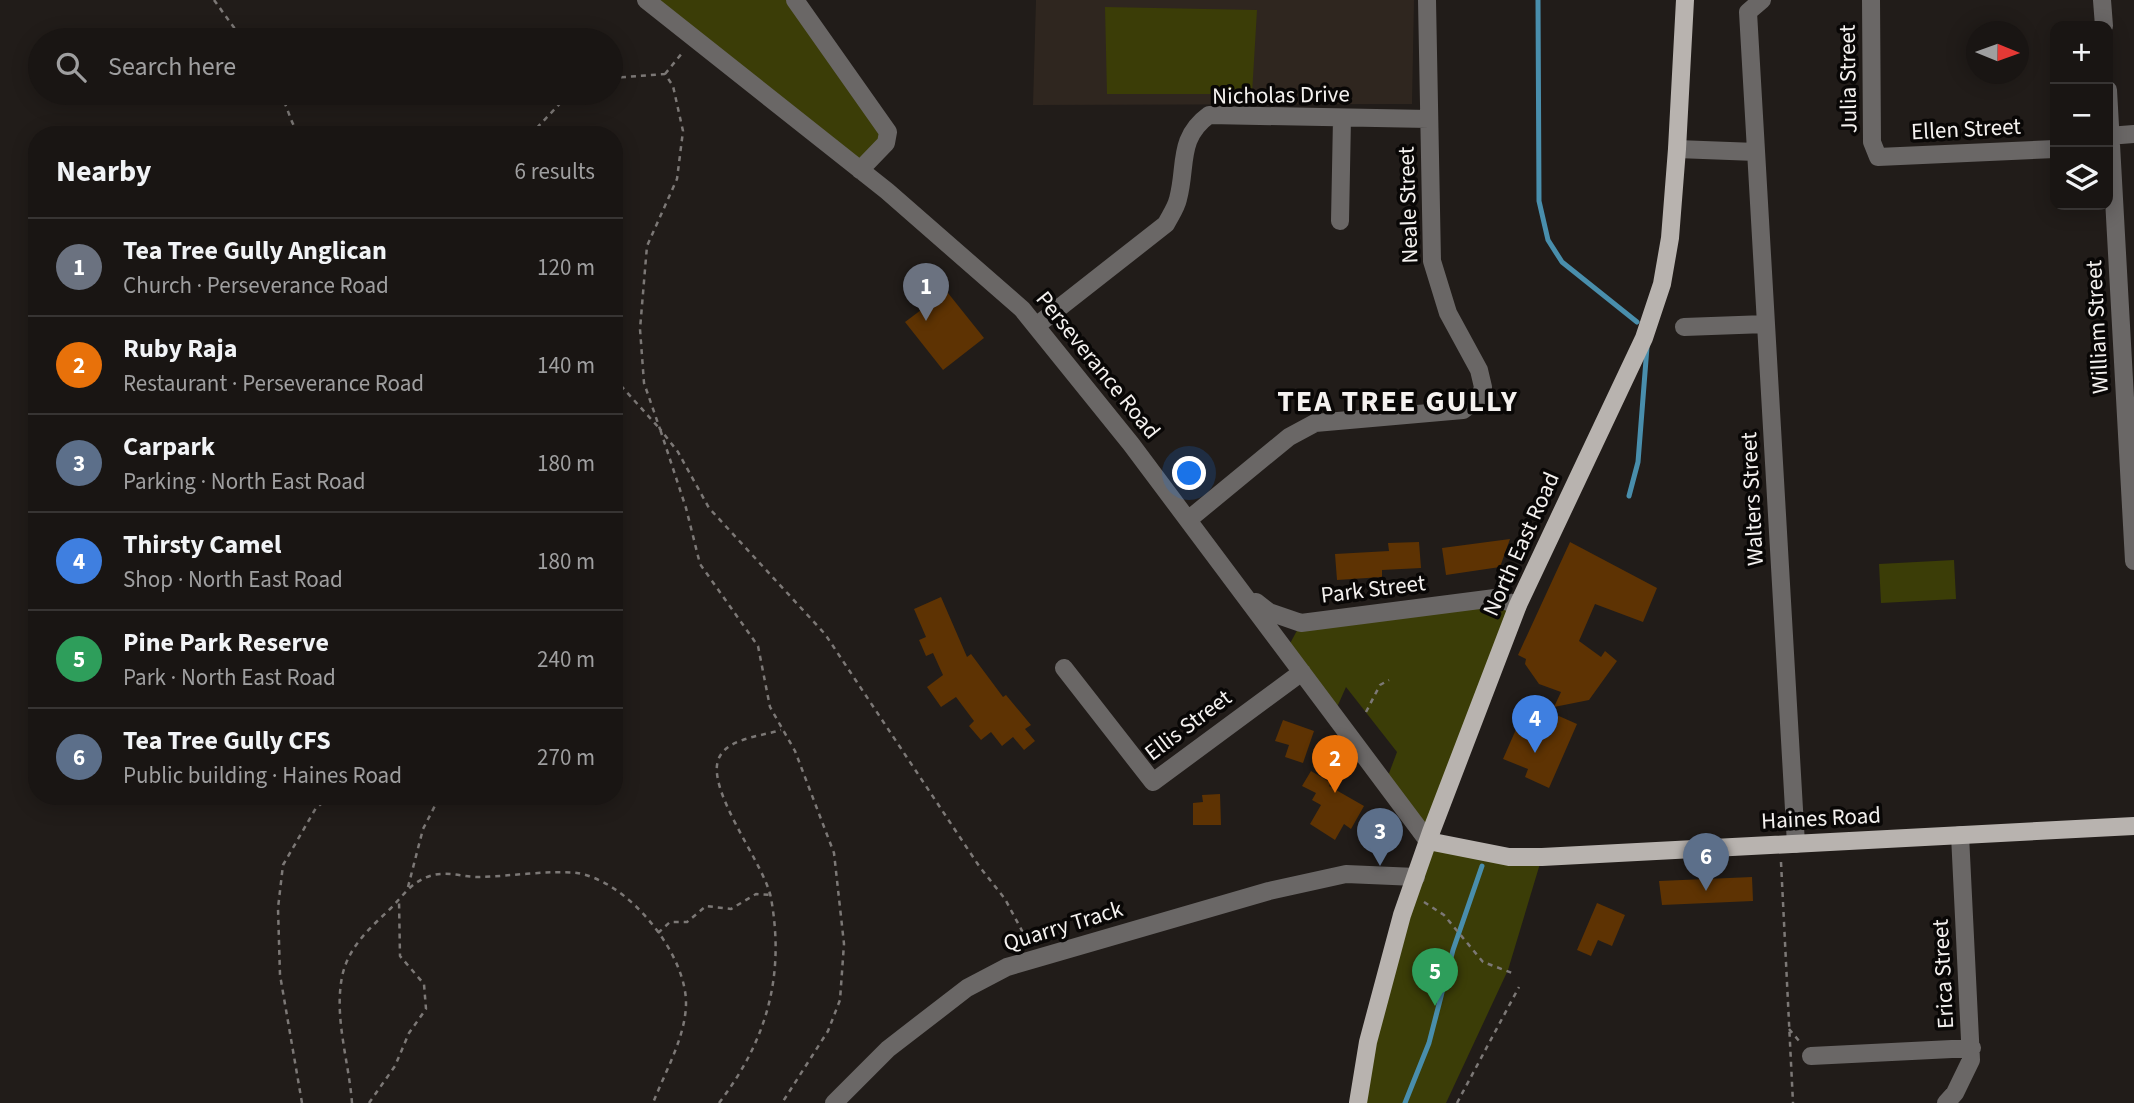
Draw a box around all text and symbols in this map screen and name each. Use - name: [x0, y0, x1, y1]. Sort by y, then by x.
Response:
- north arrow: [1966, 21, 2029, 84]
- map controls: [2050, 21, 2113, 210]
- button: +: [2050, 21, 2113, 84]
- street label: Julia Street: [1831, 24, 1865, 134]
- search box: [28, 28, 623, 105]
- icon: search: [52, 48, 90, 86]
- text: Search here: [108, 48, 236, 85]
- street label: Nicholas Drive: [1212, 77, 1350, 113]
- button: −: [2050, 84, 2113, 147]
- street label: Ellen Street: [1910, 110, 2022, 148]
- street label: Neale Street: [1389, 146, 1427, 264]
- button: layers: [2050, 147, 2113, 210]
- text: Nearby: [56, 150, 151, 193]
- text: 6 results: [515, 155, 595, 188]
- text: Tea Tree Gully Anglican: [123, 232, 387, 269]
- text: 1: [73, 251, 85, 284]
- text: 120 m: [537, 251, 595, 284]
- street label: William Street: [2077, 259, 2117, 395]
- pin: 1: [903, 263, 949, 321]
- text: Church · Perseverance Road: [123, 269, 389, 302]
- street label: Perseverance Road: [1028, 284, 1168, 446]
- text: Ruby Raja: [123, 330, 238, 367]
- text: 2: [73, 349, 85, 382]
- text: 140 m: [537, 349, 595, 382]
- text: Restaurant · Perseverance Road: [123, 367, 424, 400]
- district label: TEA TREE GULLY: [1277, 380, 1519, 423]
- text: Carpark: [123, 428, 215, 465]
- street label: Walters Street: [1732, 431, 1772, 567]
- text: 3: [73, 447, 85, 480]
- text: 180 m: [537, 447, 595, 480]
- your location: [1172, 456, 1206, 490]
- text: Parking · North East Road: [123, 465, 366, 498]
- street label: North East Road: [1474, 467, 1568, 621]
- text: Thirsty Camel: [123, 526, 281, 563]
- text: 4: [73, 545, 85, 578]
- text: 180 m: [537, 545, 595, 578]
- text: Shop · North East Road: [123, 563, 343, 596]
- street label: Park Street: [1319, 566, 1427, 612]
- text: Pine Park Reserve: [123, 624, 329, 661]
- text: 5: [73, 643, 85, 676]
- text: 240 m: [537, 643, 595, 676]
- text: Park · North East Road: [123, 661, 336, 694]
- street label: Ellis Street: [1138, 681, 1239, 769]
- pin: 4: [1512, 695, 1558, 753]
- text: Tea Tree Gully CFS: [123, 722, 331, 759]
- pin: 2: [1312, 735, 1358, 793]
- text: 6: [73, 741, 85, 774]
- text: 270 m: [537, 741, 595, 774]
- text: Public building · Haines Road: [123, 759, 402, 792]
- street label: Haines Road: [1760, 798, 1882, 838]
- pin: 3: [1357, 808, 1403, 866]
- pin: 6: [1683, 833, 1729, 891]
- street label: Quarry Track: [999, 892, 1127, 960]
- street label: Erica Street: [1924, 918, 1962, 1030]
- pin: 5: [1412, 948, 1458, 1006]

